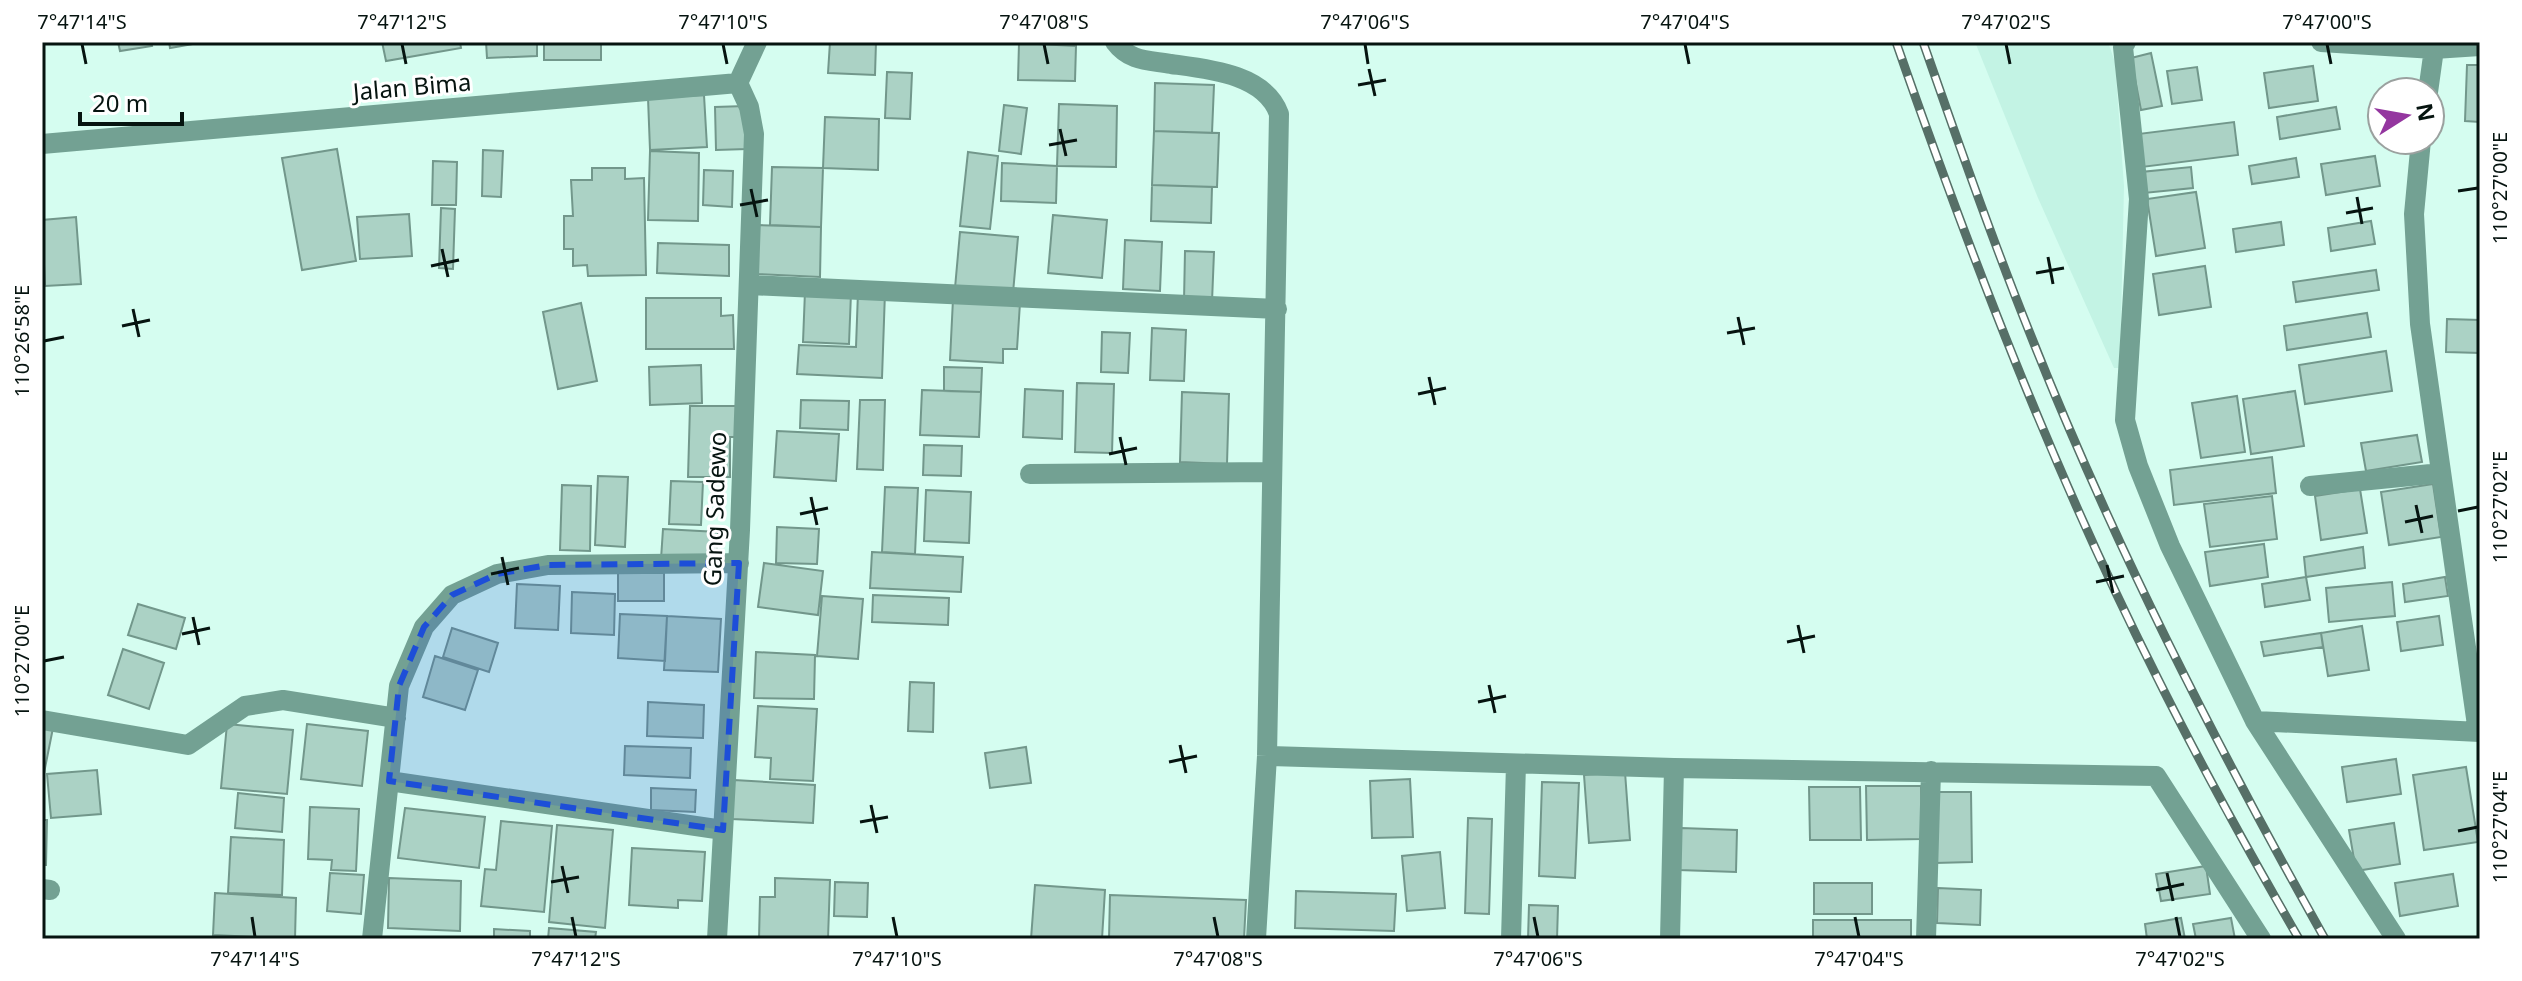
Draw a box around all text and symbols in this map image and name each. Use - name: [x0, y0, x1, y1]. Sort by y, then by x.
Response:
- text: 7°47'14"S: [37, 8, 127, 35]
- text: 7°47'12"S: [357, 8, 447, 35]
- text: 7°47'10"S: [678, 8, 768, 35]
- text: 7°47'08"S: [999, 8, 1089, 35]
- text: 7°47'06"S: [1320, 8, 1410, 35]
- text: 7°47'04"S: [1640, 8, 1730, 35]
- text: 7°47'02"S: [1961, 8, 2051, 35]
- text: 7°47'00"S: [2282, 8, 2372, 35]
- street label: Jalan Bima: [350, 64, 472, 108]
- scale bar: [80, 76, 182, 126]
- north arrow: [2366, 76, 2446, 156]
- text: 20 m: [92, 86, 148, 119]
- text: N: [2410, 100, 2443, 124]
- text: 110°27'00"E: [2486, 132, 2513, 244]
- text: 110°26'58"E: [8, 285, 35, 397]
- street label: Gang Sadewo: [695, 431, 733, 587]
- text: 110°27'02"E: [2486, 451, 2513, 563]
- text: 110°27'00"E: [8, 605, 35, 717]
- text: 110°27'04"E: [2486, 771, 2513, 883]
- text: 7°47'14"S: [210, 945, 300, 972]
- text: 7°47'12"S: [531, 945, 621, 972]
- text: 7°47'10"S: [852, 945, 942, 972]
- text: 7°47'08"S: [1173, 945, 1263, 972]
- text: 7°47'06"S: [1493, 945, 1583, 972]
- text: 7°47'04"S: [1814, 945, 1904, 972]
- text: 7°47'02"S: [2135, 945, 2225, 972]

